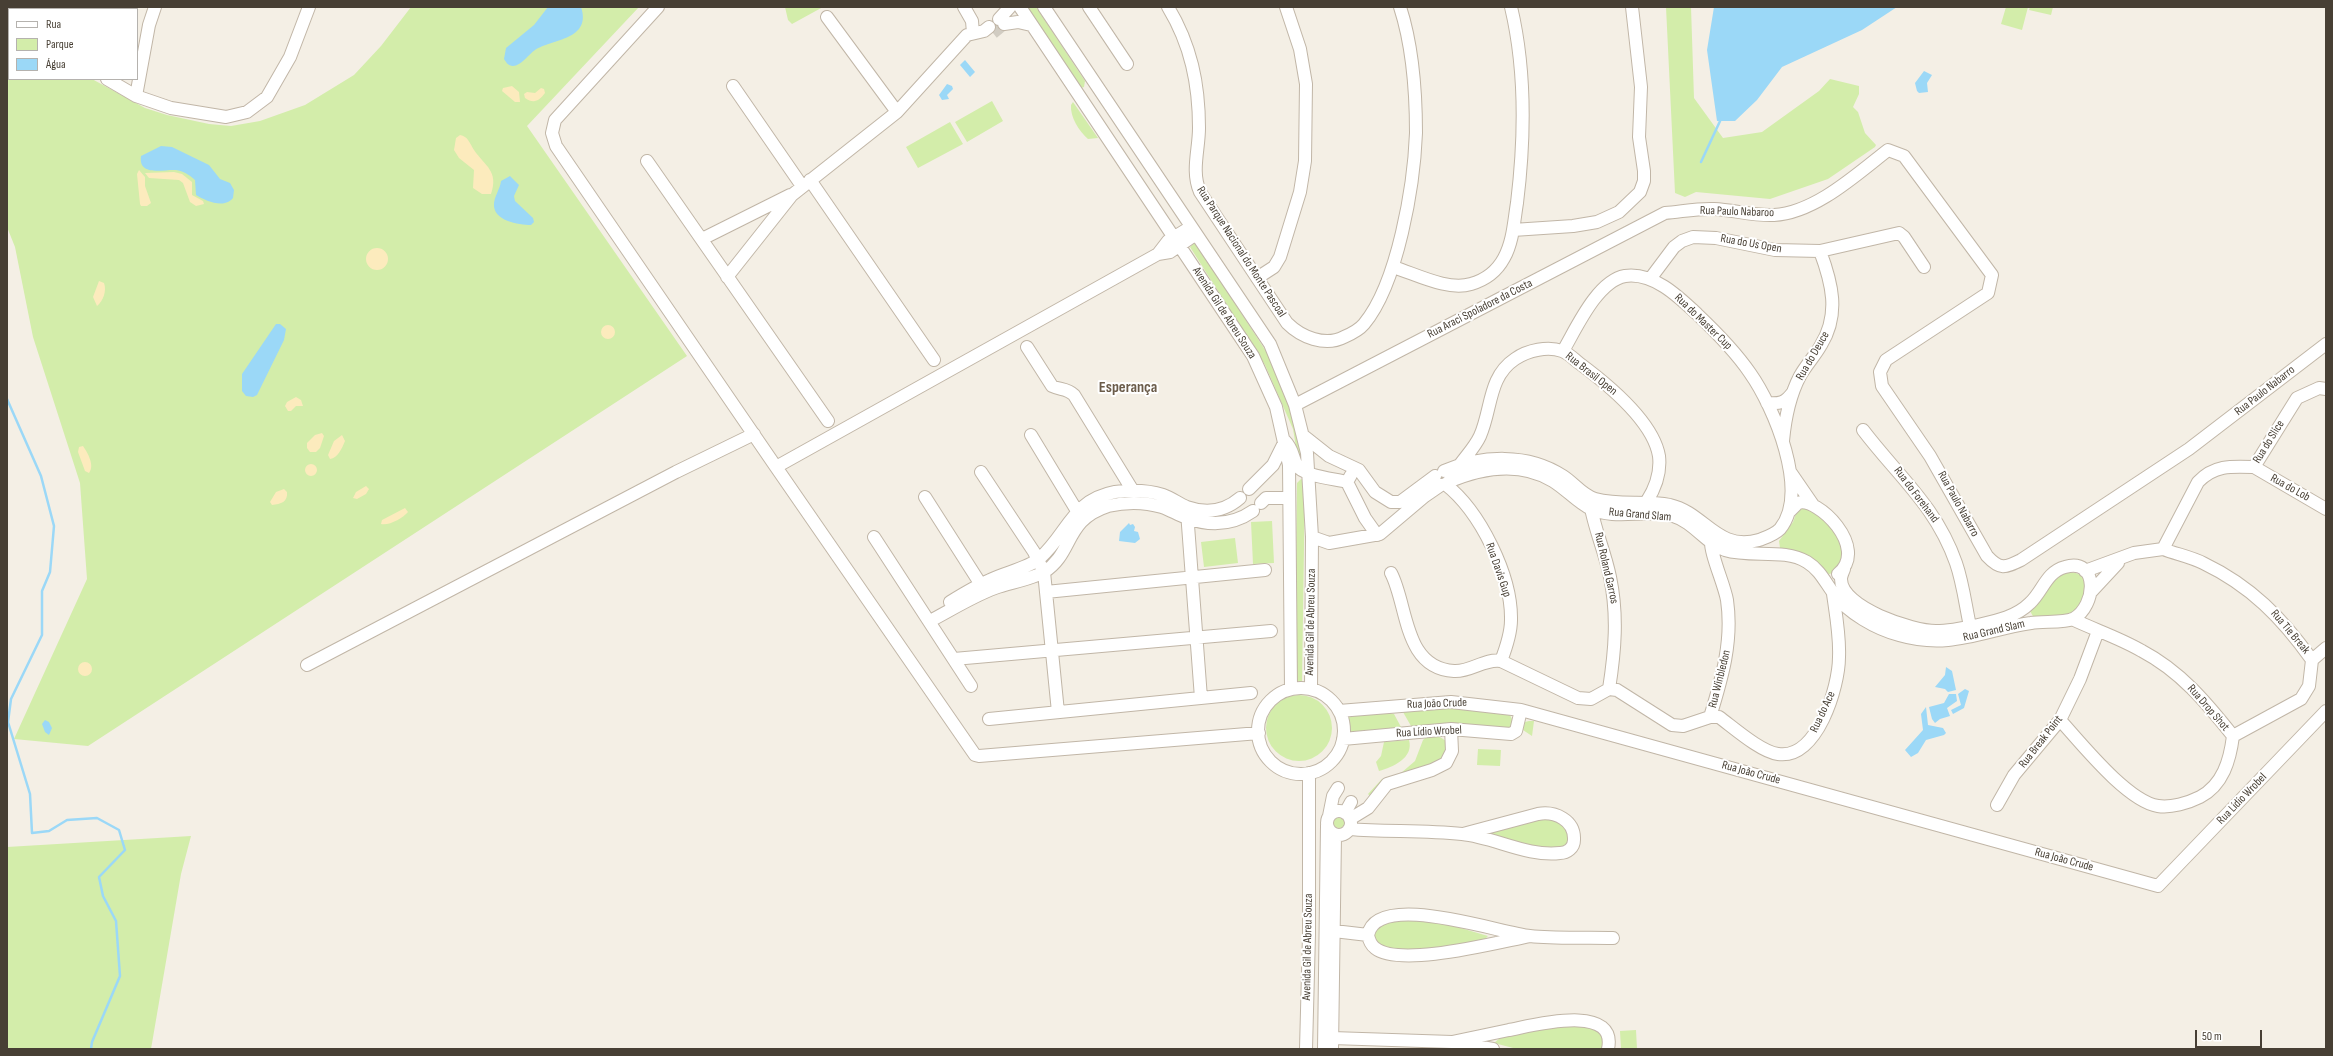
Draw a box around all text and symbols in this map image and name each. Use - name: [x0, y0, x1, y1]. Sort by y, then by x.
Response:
- legend: [8, 8, 138, 80]
- text: Rua: [46, 17, 61, 32]
- text: Parque: [46, 37, 74, 52]
- text: Água: [46, 57, 66, 72]
- street label: Rua Parque Nacional do Monte Pascoal: [1193, 184, 1289, 320]
- street label: Rua Paulo Nabaroo: [1700, 204, 1774, 220]
- street label: Rua do Us Open: [1719, 232, 1783, 256]
- street label: Avenida Gil de Abreu Souza: [1189, 264, 1259, 362]
- street label: Rua Araci Spoladore da Costa: [1425, 276, 1535, 342]
- street label: Rua do Master Cup: [1671, 291, 1735, 353]
- street label: Rua do Deuce: [1793, 329, 1833, 383]
- street label: Rua Brasil Open: [1562, 349, 1620, 399]
- street label: Rua Paulo Nabarro: [2232, 363, 2298, 419]
- district label: Esperança: [1099, 378, 1157, 398]
- street label: Rua do Slice: [2250, 418, 2288, 466]
- street label: Rua do Forehand: [1890, 464, 1942, 526]
- street label: Rua Paulo Nabarro: [1934, 469, 1982, 539]
- street label: Rua do Lob: [2268, 471, 2312, 505]
- street label: Rua Grand Slam: [1608, 505, 1672, 525]
- street label: Rua Roland Garros: [1591, 531, 1621, 605]
- street label: Rua Davis Gup: [1482, 541, 1514, 599]
- street label: Avenida Gil de Abreu Souza: [1303, 569, 1319, 675]
- street label: Rua Tie Break: [2267, 607, 2313, 657]
- street label: Rua Grand Slam: [1962, 617, 2026, 645]
- street label: Rua Winbledon: [1706, 648, 1734, 710]
- street label: Rua Drop Shot: [2184, 682, 2232, 734]
- street label: Rua do Ace: [1807, 689, 1839, 735]
- street label: Rua João Crude: [1407, 696, 1467, 712]
- street label: Rua Break Point: [2016, 713, 2066, 771]
- street label: Rua Lídio Wrobel: [1396, 723, 1462, 741]
- street label: Rua João Crude: [1720, 758, 1782, 788]
- street label: Rua Lídio Wrobel: [2214, 770, 2270, 828]
- street label: Rua João Crude: [2033, 845, 2095, 875]
- street label: Avenida Gil de Abreu Souza: [1300, 894, 1316, 1000]
- scale bar: [2197, 1022, 2264, 1048]
- text: 50 m: [2202, 1029, 2222, 1044]

